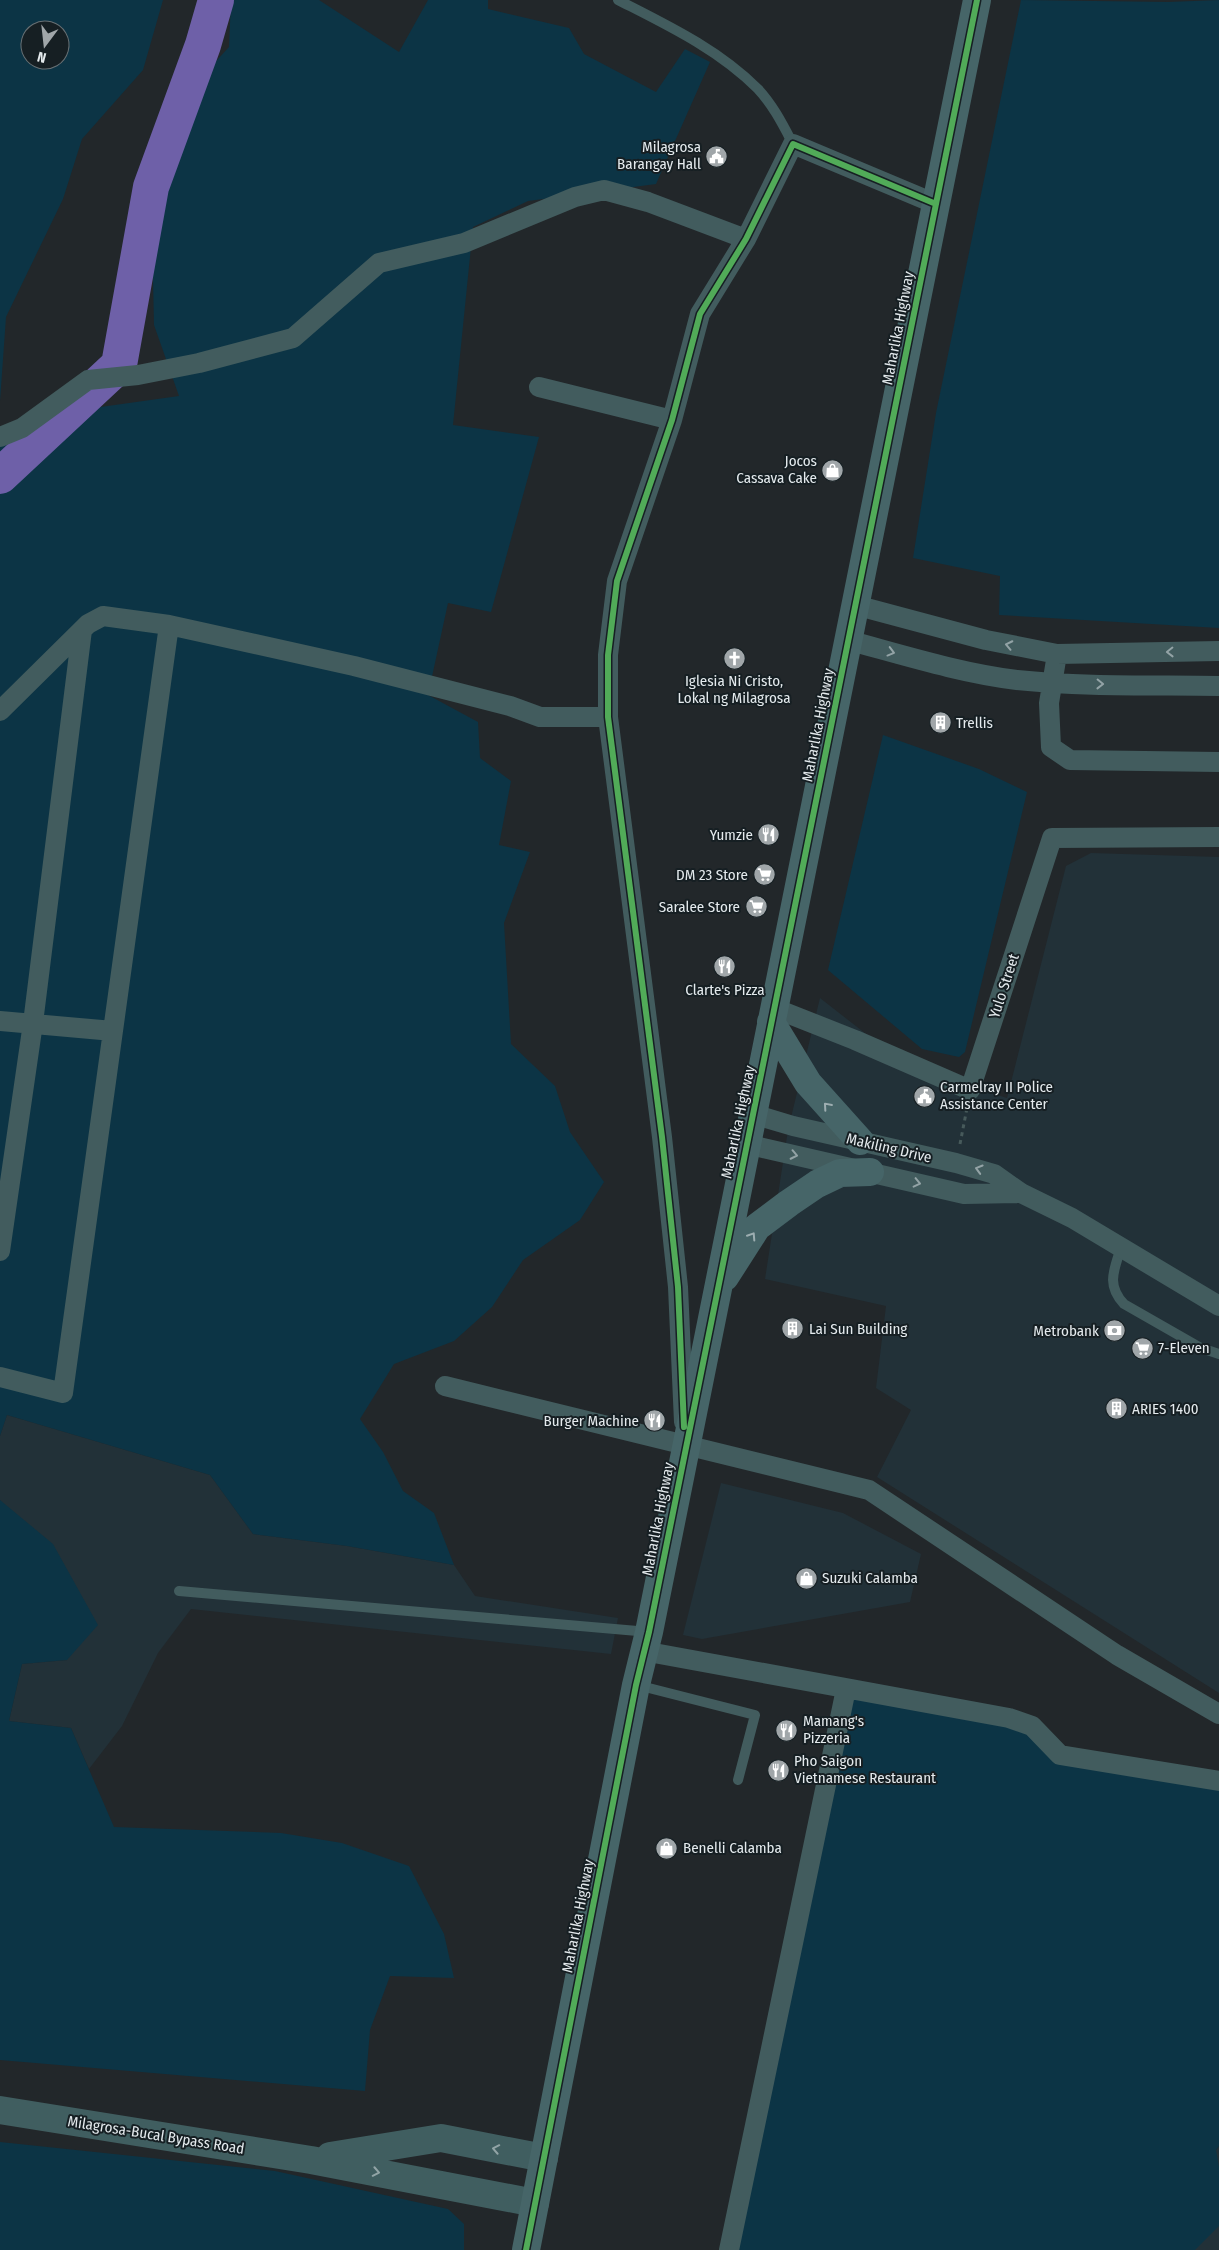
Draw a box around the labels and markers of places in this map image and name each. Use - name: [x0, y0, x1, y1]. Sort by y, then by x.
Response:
- place label: Milagrosa Barangay Hall: [617, 138, 701, 173]
- public building icon: Milagrosa Barangay Hall: [705, 144, 729, 168]
- place label: Jocos Cassava Cake: [736, 452, 817, 487]
- shop icon: Jocos Cassava Cake: [821, 458, 845, 482]
- church icon: Iglesia Ni Cristo, Lokal ng Milagrosa: [722, 646, 746, 670]
- place label: Iglesia Ni Cristo, Lokal ng Milagrosa: [677, 672, 791, 707]
- building icon: Trellis: [928, 711, 952, 735]
- place label: Trellis: [956, 714, 993, 732]
- restaurant icon: Yumzie: [757, 823, 781, 847]
- place label: Yumzie: [710, 826, 753, 844]
- supermarket icon: DM 23 Store: [752, 863, 776, 887]
- place label: DM 23 Store: [676, 866, 748, 884]
- supermarket icon: Saralee Store: [744, 895, 768, 919]
- place label: Saralee Store: [659, 898, 740, 916]
- restaurant icon: Clarte's Pizza: [713, 955, 737, 979]
- place label: Clarte's Pizza: [685, 981, 765, 999]
- place label: Carmelray II Police Assistance Center: [940, 1078, 1053, 1113]
- public building icon: Carmelray II Police Assistance Center: [912, 1084, 936, 1108]
- building icon: Lai Sun Building: [781, 1317, 805, 1341]
- bank icon: Metrobank: [1103, 1319, 1127, 1343]
- place label: Lai Sun Building: [809, 1320, 907, 1338]
- place label: Metrobank: [1033, 1322, 1099, 1340]
- supermarket icon: 7-Eleven: [1130, 1336, 1154, 1360]
- place label: 7-Eleven: [1158, 1339, 1210, 1357]
- building icon: ARIES 1400: [1104, 1397, 1128, 1421]
- place label: ARIES 1400: [1132, 1400, 1199, 1418]
- restaurant icon: Burger Machine: [643, 1409, 667, 1433]
- place label: Burger Machine: [544, 1412, 639, 1430]
- shop icon: Suzuki Calamba: [794, 1566, 818, 1590]
- place label: Suzuki Calamba: [822, 1569, 918, 1587]
- place label: Mamang's Pizzeria: [803, 1712, 864, 1747]
- restaurant icon: Mamang's Pizzeria: [775, 1718, 799, 1742]
- place label: Pho Saigon Vietnamese Restaurant: [794, 1752, 936, 1787]
- restaurant icon: Pho Saigon Vietnamese Restaurant: [766, 1758, 790, 1782]
- shop icon: Benelli Calamba: [655, 1836, 679, 1860]
- place label: Benelli Calamba: [683, 1839, 782, 1857]

